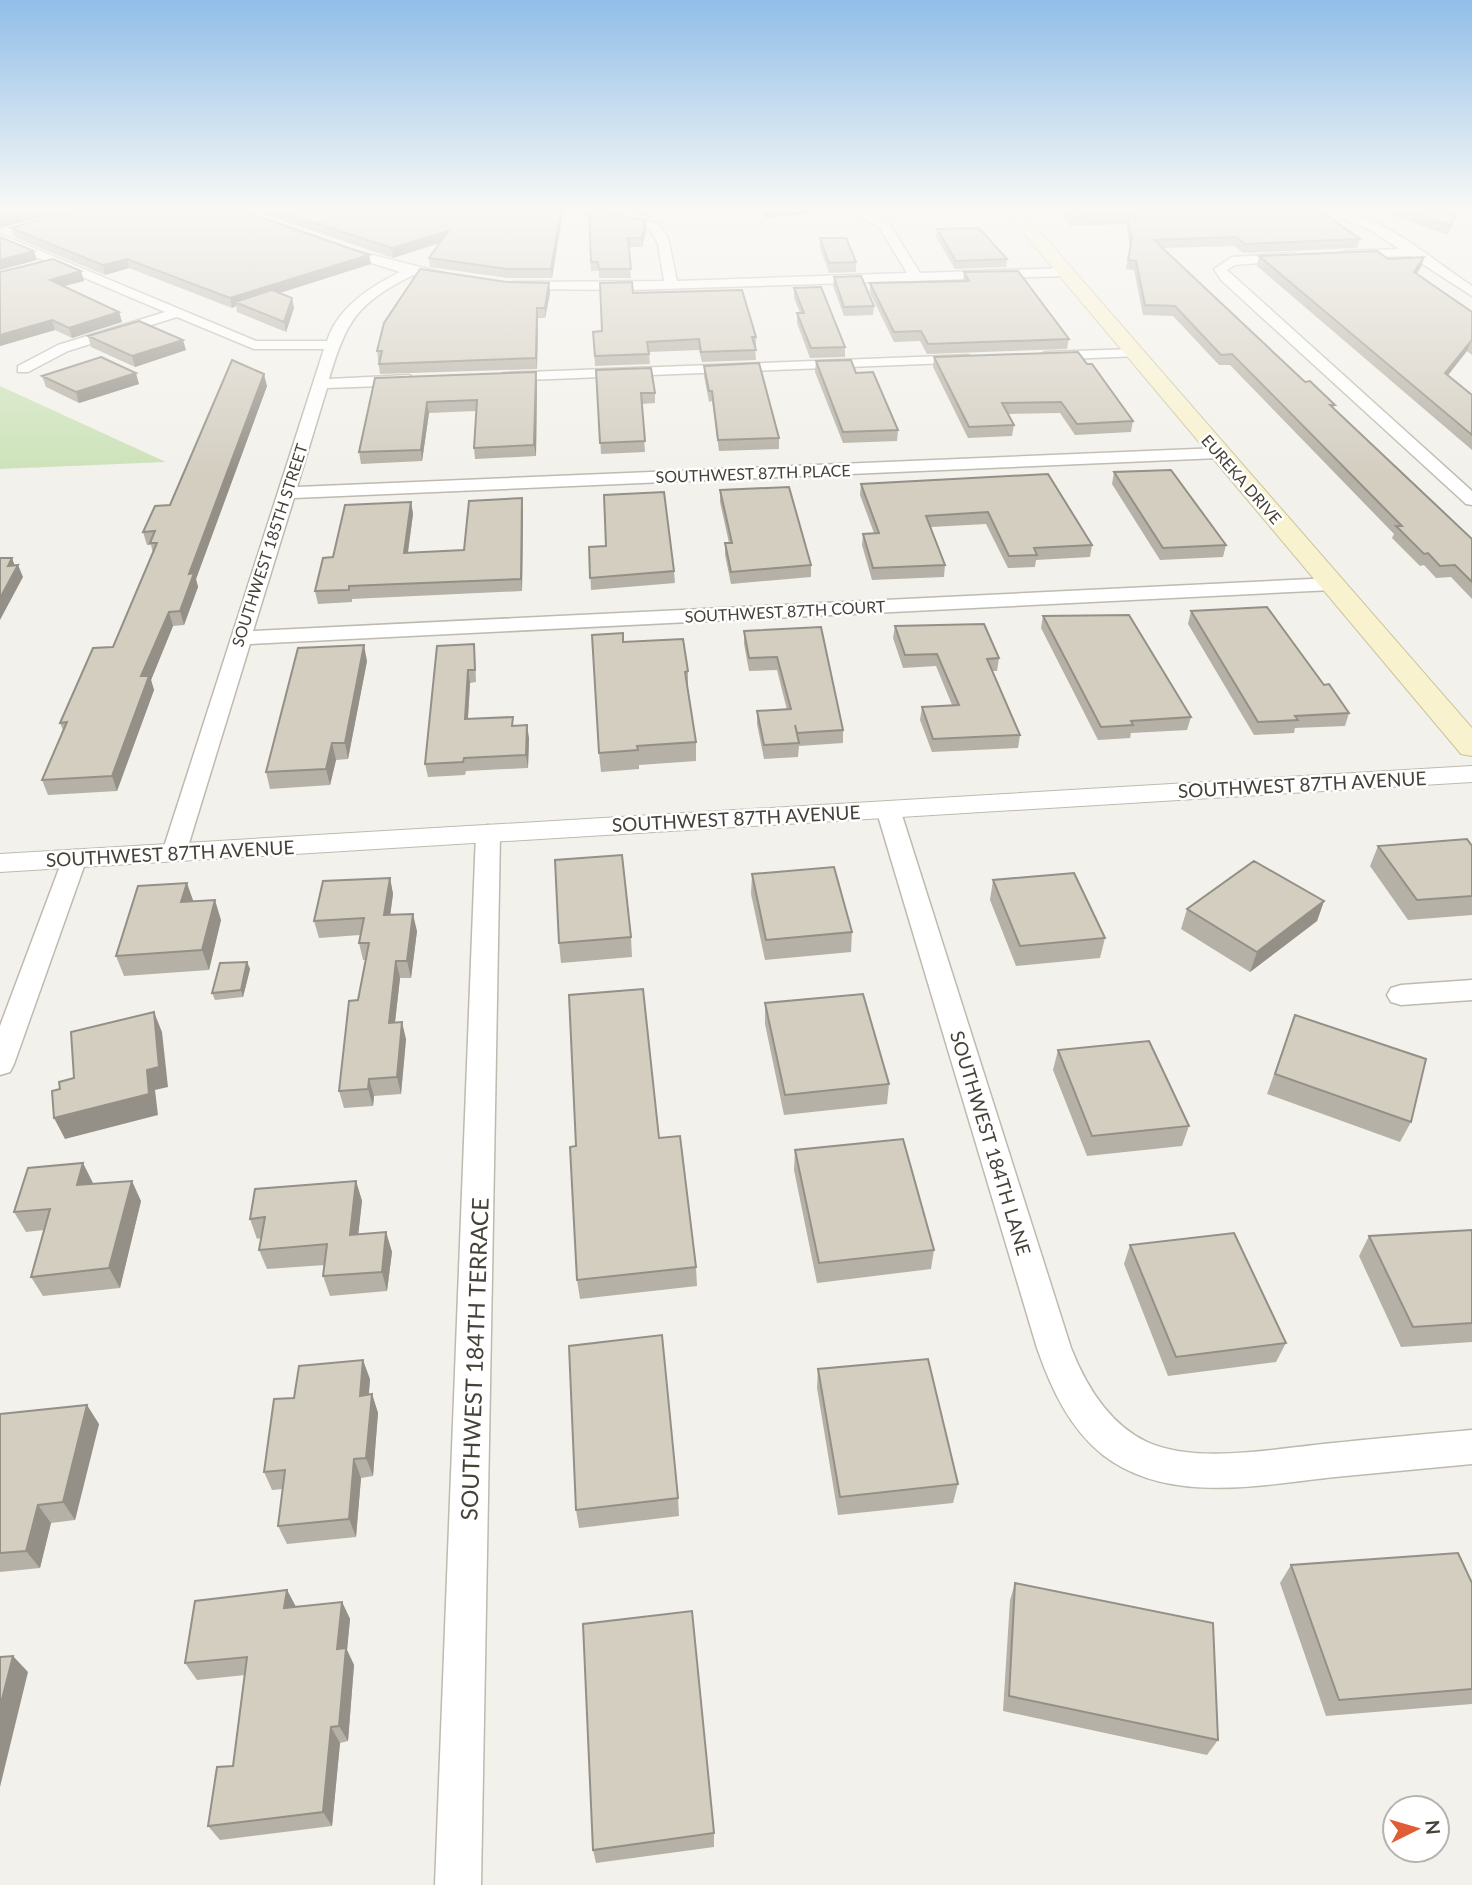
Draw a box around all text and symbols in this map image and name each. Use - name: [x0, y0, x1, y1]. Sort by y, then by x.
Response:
- street label: EUREKA DRIVE: [1198, 430, 1286, 528]
- street label: SOUTHWEST 185TH STREET: [227, 441, 311, 649]
- street label: SOUTHWEST 87TH PLACE: [655, 460, 851, 486]
- street label: SOUTHWEST 87TH COURT: [684, 596, 886, 626]
- street label: SOUTHWEST 87TH AVENUE: [1177, 766, 1427, 802]
- street label: SOUTHWEST 87TH AVENUE: [611, 800, 861, 836]
- street label: SOUTHWEST 87TH AVENUE: [45, 835, 295, 871]
- street label: SOUTHWEST 184TH LANE: [946, 1028, 1036, 1258]
- street label: SOUTHWEST 184TH TERRACE: [454, 1197, 494, 1521]
- north arrow: [1381, 1794, 1451, 1864]
- text: N: [1421, 1819, 1446, 1836]

